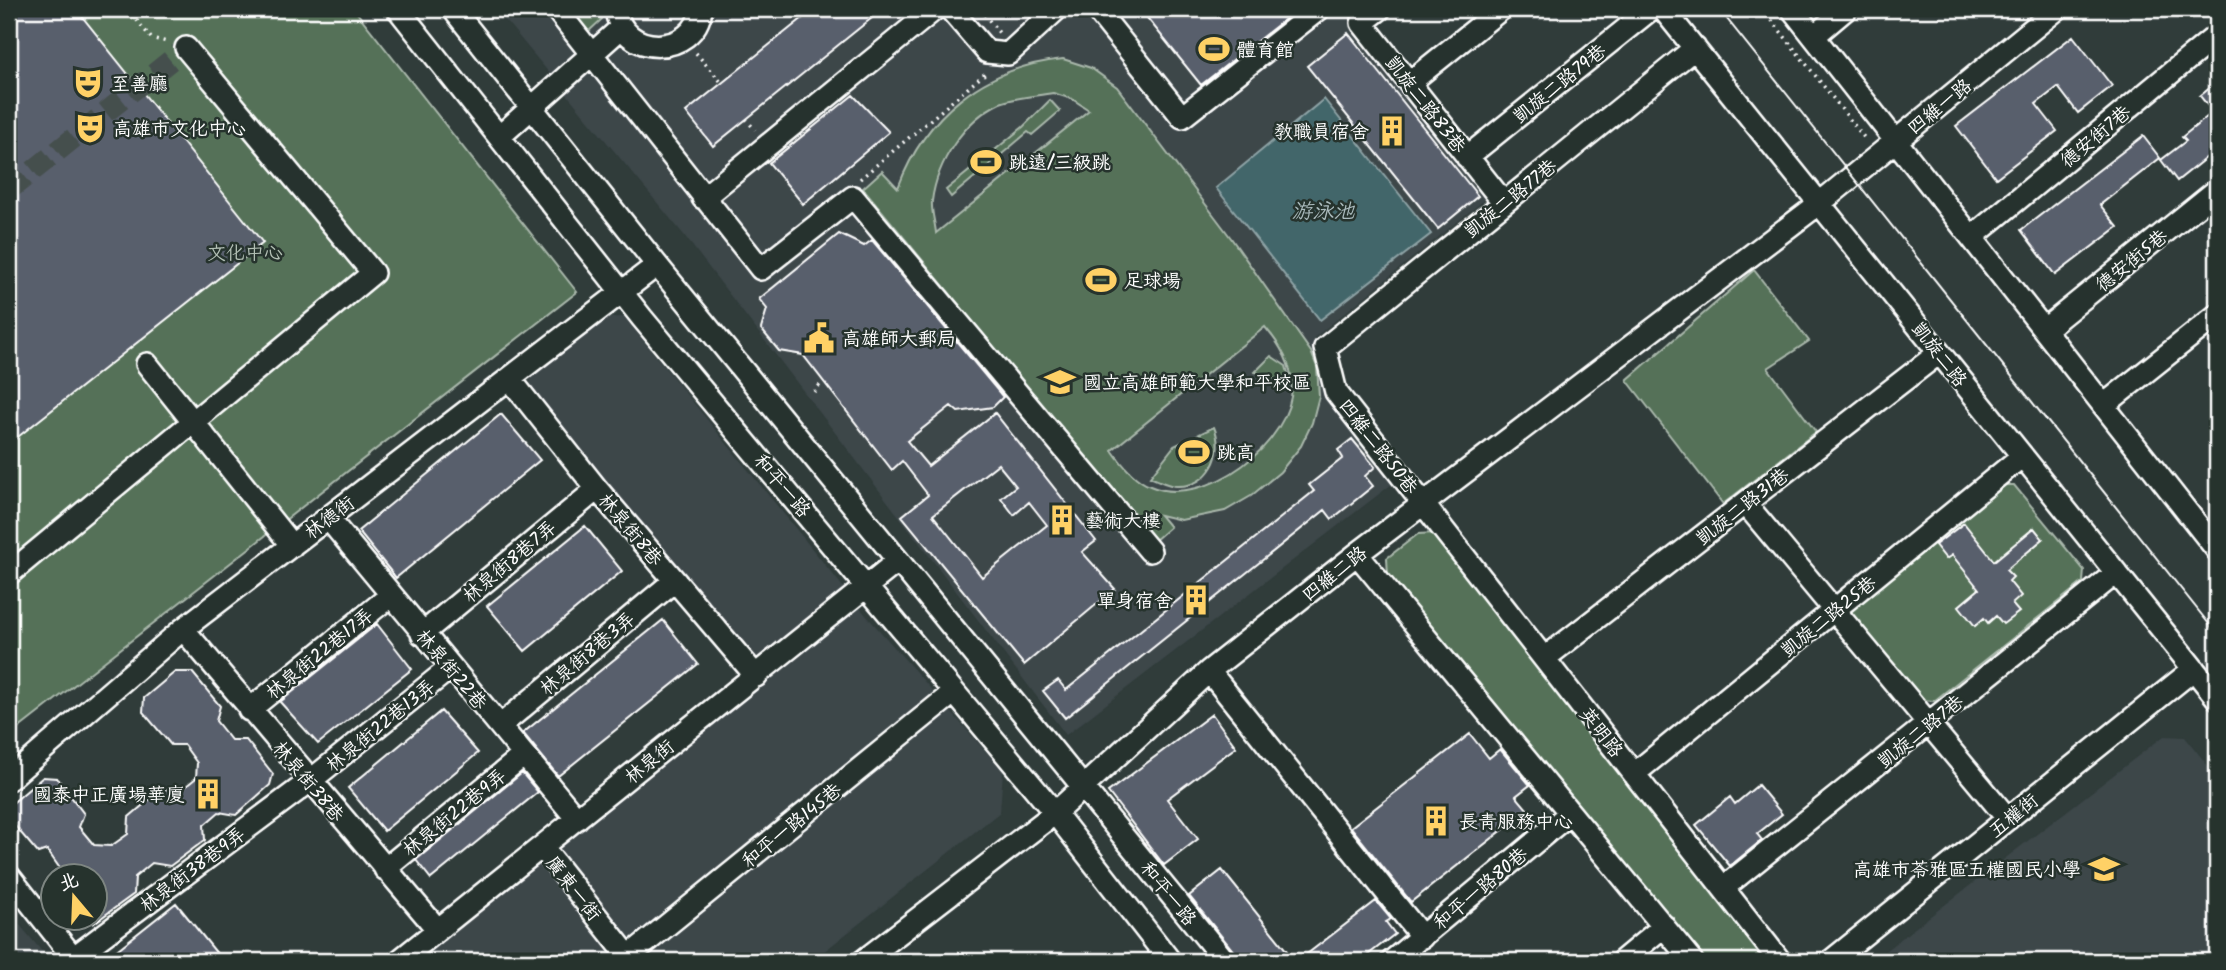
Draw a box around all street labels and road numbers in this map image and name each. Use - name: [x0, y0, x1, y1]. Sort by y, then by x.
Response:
- street label: 凱旋二路79巷: [1507, 37, 1614, 132]
- street label: 凱旋二路83巷: [1376, 50, 1472, 161]
- street label: 四維一路: [1901, 72, 1979, 143]
- street label: 德安街7巷: [2054, 99, 2138, 176]
- street label: 凱旋二路77巷: [1458, 152, 1564, 247]
- street label: 德安街5巷: [2089, 223, 2175, 300]
- street label: 凱旋二路: [1903, 316, 1974, 394]
- street label: 四維二路50巷: [1330, 393, 1425, 502]
- street label: 和平一路: [746, 448, 817, 525]
- street label: 凱旋二路31巷: [1690, 461, 1797, 554]
- street label: 林泉街8巷: [590, 487, 669, 573]
- street label: 林德街: [298, 489, 362, 548]
- street label: 林泉街8巷7弄: [457, 514, 564, 611]
- street label: 四維二路: [1296, 539, 1374, 610]
- street label: 凱旋二路25巷: [1775, 569, 1884, 666]
- street label: 林泉街22巷17弄: [260, 601, 381, 708]
- street label: 林泉街8巷3弄: [534, 605, 643, 704]
- street label: 林泉街22巷: [407, 623, 493, 717]
- street label: 林泉街22巷13弄: [320, 673, 443, 780]
- street label: 凱旋二路7巷: [1871, 688, 1971, 777]
- street label: 英明路: [1571, 702, 1630, 765]
- street label: 林泉街: [619, 733, 682, 792]
- street label: 林泉街38巷: [264, 735, 351, 830]
- street label: 林泉街22巷9弄: [397, 762, 514, 865]
- street label: 和平一路145巷: [736, 777, 849, 876]
- street label: 五權街: [1983, 787, 2046, 846]
- street label: 林泉街38巷9弄: [134, 821, 253, 921]
- street label: 和平一路80巷: [1427, 841, 1535, 938]
- street label: 廣東一街: [537, 850, 608, 928]
- street label: 和平一路: [1132, 855, 1203, 933]

